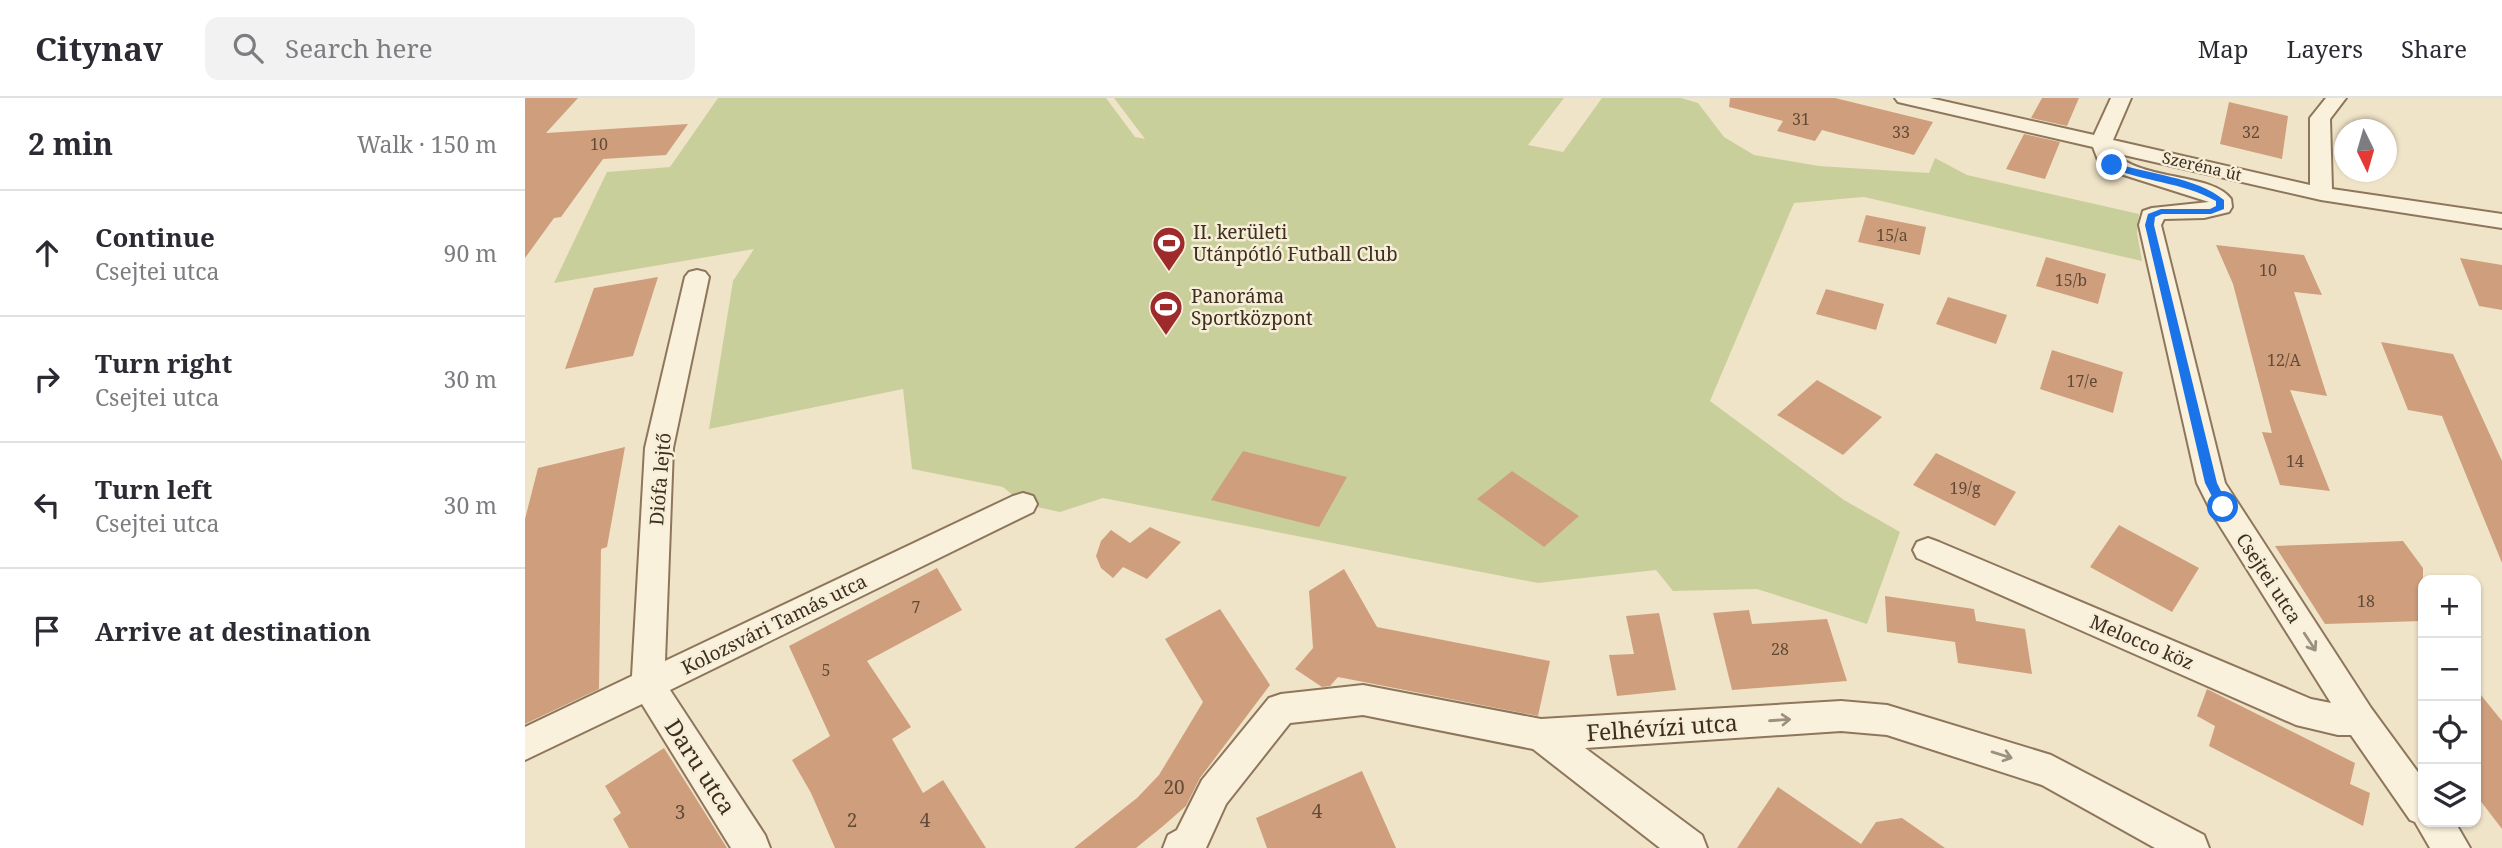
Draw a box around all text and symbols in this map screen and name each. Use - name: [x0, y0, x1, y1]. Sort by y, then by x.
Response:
- search box: [205, 17, 695, 80]
- text: Citynav: [35, 26, 163, 71]
- icon: search: [229, 29, 267, 67]
- text: Search here: [285, 30, 433, 66]
- text: Map: [2198, 32, 2249, 65]
- text: Layers: [2287, 32, 2363, 65]
- text: Share: [2401, 32, 2467, 65]
- house number: 31: [1792, 108, 1810, 130]
- north arrow: [2334, 119, 2397, 182]
- house number: 33: [1892, 121, 1910, 143]
- house number: 32: [2242, 121, 2260, 143]
- text: 2 min: [28, 123, 113, 164]
- text: Walk · 150 m: [357, 128, 497, 160]
- house number: 10: [590, 133, 608, 155]
- street label: Szeréna út: [2160, 146, 2244, 186]
- route end: [2096, 149, 2127, 180]
- text: Continue: [95, 219, 215, 255]
- place label: II. kerületi Utánpótló Futball Club: [1193, 219, 1398, 267]
- sports icon: II. kerületi Utánpótló Futball Club: [1150, 224, 1188, 273]
- house number: 15/a: [1876, 224, 1908, 246]
- icon: ahead: [28, 234, 66, 272]
- text: 90 m: [444, 237, 497, 269]
- text: Csejtei utca: [95, 255, 219, 287]
- house number: 10: [2259, 259, 2277, 281]
- house number: 15/b: [2055, 269, 2087, 291]
- place label: Panoráma Sportközpont: [1191, 283, 1313, 331]
- sports icon: Panoráma Sportközpont: [1147, 288, 1185, 337]
- text: Turn right: [95, 345, 232, 381]
- house number: 12/A: [2267, 349, 2302, 371]
- icon: right: [28, 360, 66, 398]
- text: 30 m: [444, 363, 497, 395]
- house number: 17/e: [2066, 370, 2098, 392]
- text: Csejtei utca: [95, 381, 219, 413]
- street label: Diófa lejtő: [643, 432, 677, 526]
- house number: 14: [2286, 450, 2304, 472]
- text: Turn left: [95, 471, 212, 507]
- house number: 19/g: [1949, 477, 1981, 499]
- icon: left: [28, 486, 66, 524]
- text: 30 m: [444, 489, 497, 521]
- route start: [2207, 491, 2238, 522]
- text: Csejtei utca: [95, 507, 219, 539]
- street label: Csejtei utca: [2230, 528, 2308, 628]
- street label: Kolozsvári Tamás utca: [677, 568, 871, 680]
- map controls: [2418, 575, 2481, 827]
- button: +: [2418, 575, 2481, 638]
- house number: 18: [2357, 590, 2375, 612]
- house number: 7: [912, 596, 921, 618]
- street label: Melocco köz: [2086, 608, 2198, 676]
- icon: arrive: [28, 612, 66, 650]
- text: Arrive at destination: [95, 613, 371, 649]
- one-way arrow: [2303, 632, 2317, 651]
- house number: 28: [1771, 638, 1789, 660]
- button: −: [2418, 638, 2481, 701]
- house number: 5: [822, 659, 830, 681]
- button: locate: [2418, 701, 2481, 764]
- street label: Felhévízi utca: [1585, 706, 1739, 748]
- street label: Daru utca: [658, 712, 744, 820]
- one-way arrow: [1768, 713, 1791, 726]
- one-way arrow: [1991, 750, 2013, 763]
- button: layers: [2418, 764, 2481, 827]
- house number: 20: [1163, 774, 1185, 800]
- house number: 4: [1312, 798, 1323, 824]
- house number: 3: [675, 799, 685, 825]
- house number: 2: [847, 807, 857, 833]
- house number: 4: [920, 807, 931, 833]

